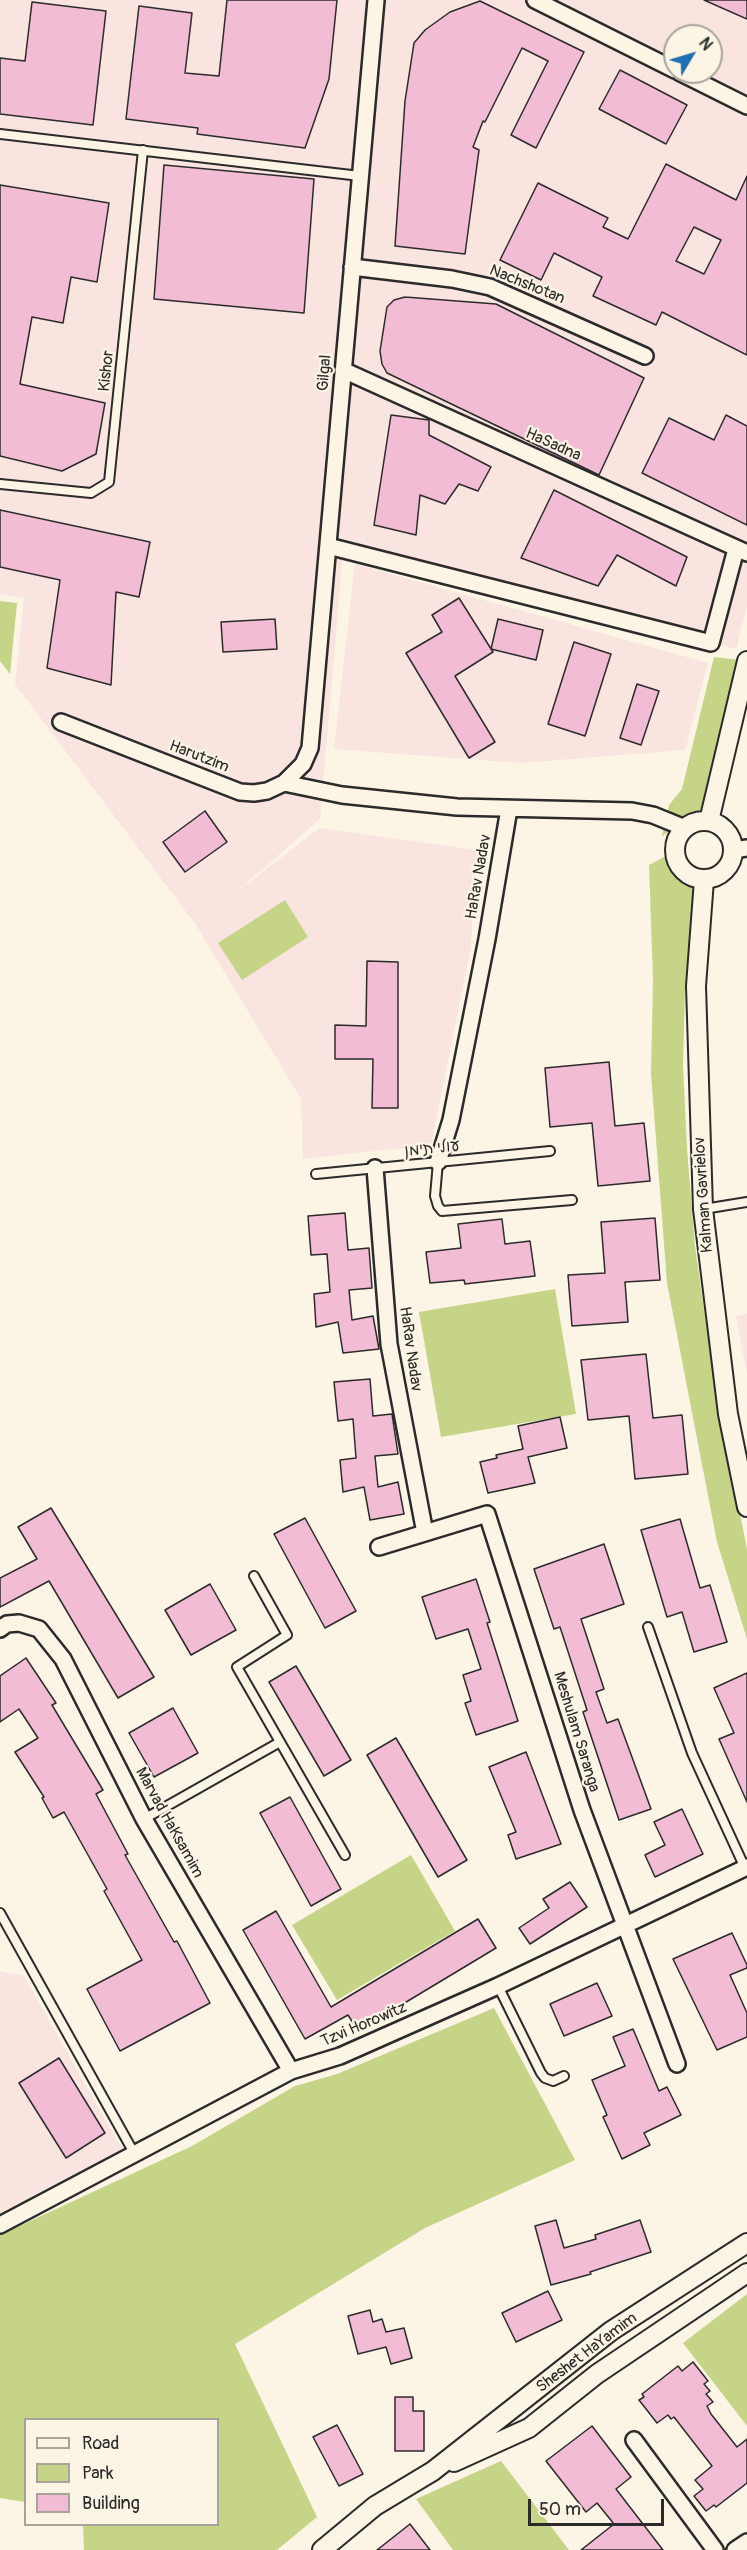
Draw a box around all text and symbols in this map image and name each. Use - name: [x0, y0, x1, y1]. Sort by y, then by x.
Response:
- north arrow: [663, 24, 723, 84]
- text: N: [694, 34, 717, 55]
- street label: Nachshotan: [487, 261, 567, 309]
- street label: Kishor: [95, 349, 119, 393]
- street label: Gilgal: [314, 354, 336, 392]
- street label: HaSadna: [522, 424, 584, 466]
- street label: Harutzim: [166, 737, 232, 777]
- street label: HaRav Nadav: [462, 833, 496, 921]
- street label: עולי תימן: [403, 1137, 461, 1161]
- street label: Kalman Gavrielov: [690, 1137, 718, 1253]
- street label: HaRav Nadav: [395, 1305, 425, 1393]
- street label: Meshulam Saranga: [549, 1669, 603, 1795]
- street label: Marvad HaKsamim: [131, 1764, 207, 1882]
- street label: Tzvi Horowitz: [318, 1998, 410, 2052]
- street label: Sheshet HaYamim: [533, 2309, 641, 2397]
- legend: [24, 2418, 219, 2526]
- text: Road: [82, 2432, 119, 2455]
- text: Park: [82, 2462, 114, 2485]
- scale bar: [531, 2487, 668, 2525]
- text: Building: [82, 2492, 140, 2515]
- text: 50 m: [539, 2498, 581, 2521]

